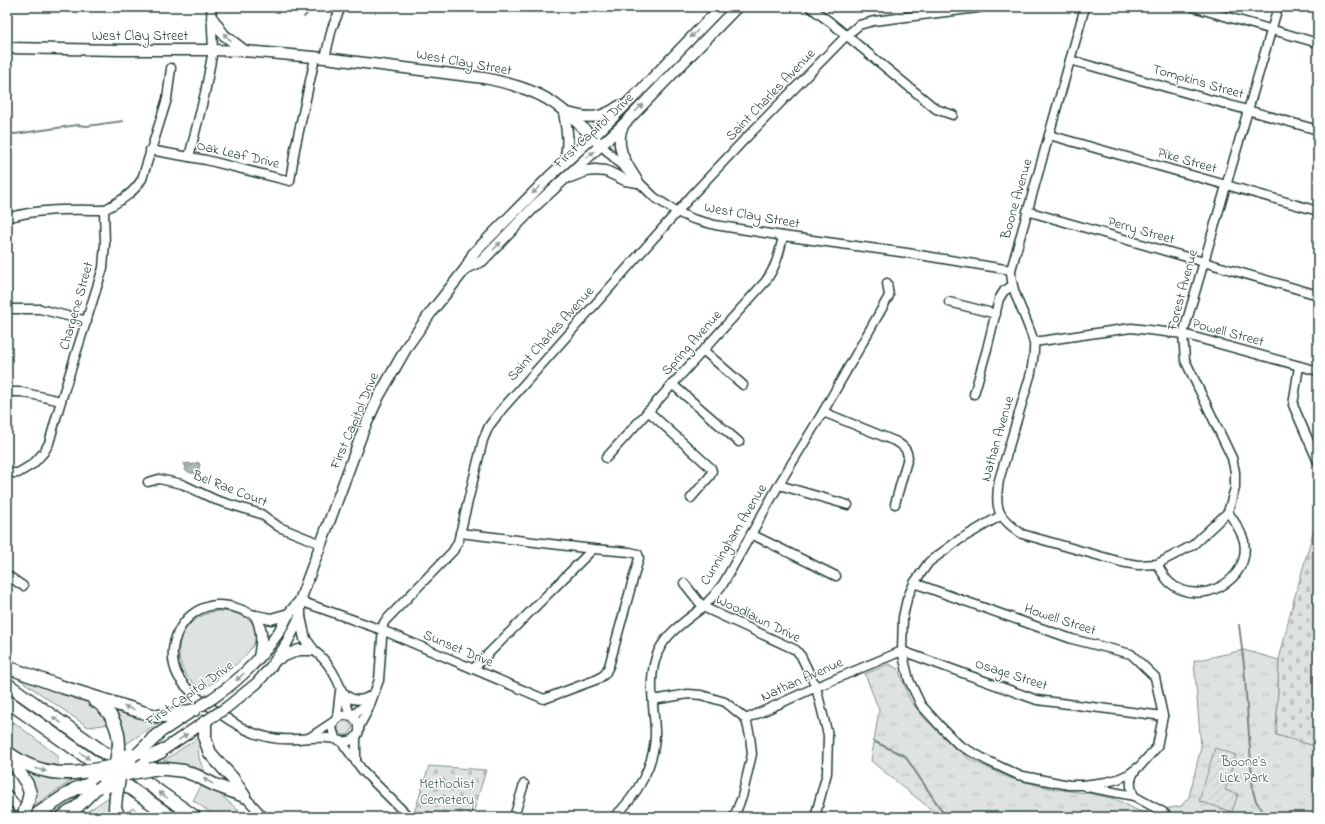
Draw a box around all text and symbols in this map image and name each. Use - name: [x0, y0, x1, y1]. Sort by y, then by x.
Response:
- street label: West Clay Street: [92, 26, 189, 48]
- one-way arrow: [689, 30, 699, 39]
- one-way arrow: [222, 32, 232, 42]
- street label: Saint Charles Avenue: [721, 43, 821, 146]
- street label: West Clay Street: [414, 44, 514, 83]
- street label: Tompkins Street: [1150, 59, 1246, 105]
- street label: First Capitol Drive: [548, 88, 639, 175]
- one-way arrow: [634, 103, 644, 113]
- street label: Oak Leaf Drive: [194, 135, 282, 175]
- street label: Pike Street: [1155, 143, 1219, 180]
- one-way arrow: [585, 151, 596, 160]
- street label: Boone Avenue: [995, 156, 1039, 243]
- one-way arrow: [531, 185, 541, 195]
- street label: West Clay Street: [702, 197, 802, 236]
- street label: Perry Street: [1105, 211, 1177, 252]
- one-way arrow: [492, 241, 502, 251]
- street label: Forest Avenue: [1162, 247, 1204, 334]
- street label: Chargene Street: [54, 259, 101, 353]
- street label: Saint Charles Avenue: [503, 281, 600, 386]
- street label: Spring Avenue: [657, 305, 728, 381]
- street label: Powell Street: [1190, 313, 1266, 353]
- street label: First Capitol Drive: [325, 369, 385, 474]
- street label: Nathan Avenue: [976, 393, 1020, 484]
- street label: Bel Rae Court: [189, 465, 271, 513]
- street label: Cunningham Avenue: [695, 480, 774, 590]
- street label: Woodlawn Drive: [712, 589, 805, 649]
- street label: Howell Street: [1021, 599, 1099, 642]
- street label: Sunset Drive: [420, 625, 497, 674]
- street label: Nathan Avenue: [757, 652, 847, 708]
- street label: Osage Street: [972, 653, 1050, 698]
- street label: First Capitol Drive: [141, 655, 239, 733]
- one-way arrow: [235, 673, 245, 682]
- one-way arrow: [123, 704, 135, 710]
- one-way arrow: [52, 716, 62, 724]
- one-way arrow: [177, 733, 189, 740]
- one-way arrow: [79, 752, 90, 760]
- park label: Boone's Lick Park: [1220, 752, 1269, 789]
- one-way arrow: [36, 767, 48, 773]
- park label: Methodist Cemetery: [419, 774, 475, 812]
- one-way arrow: [202, 778, 214, 785]
- one-way arrow: [158, 790, 169, 799]

